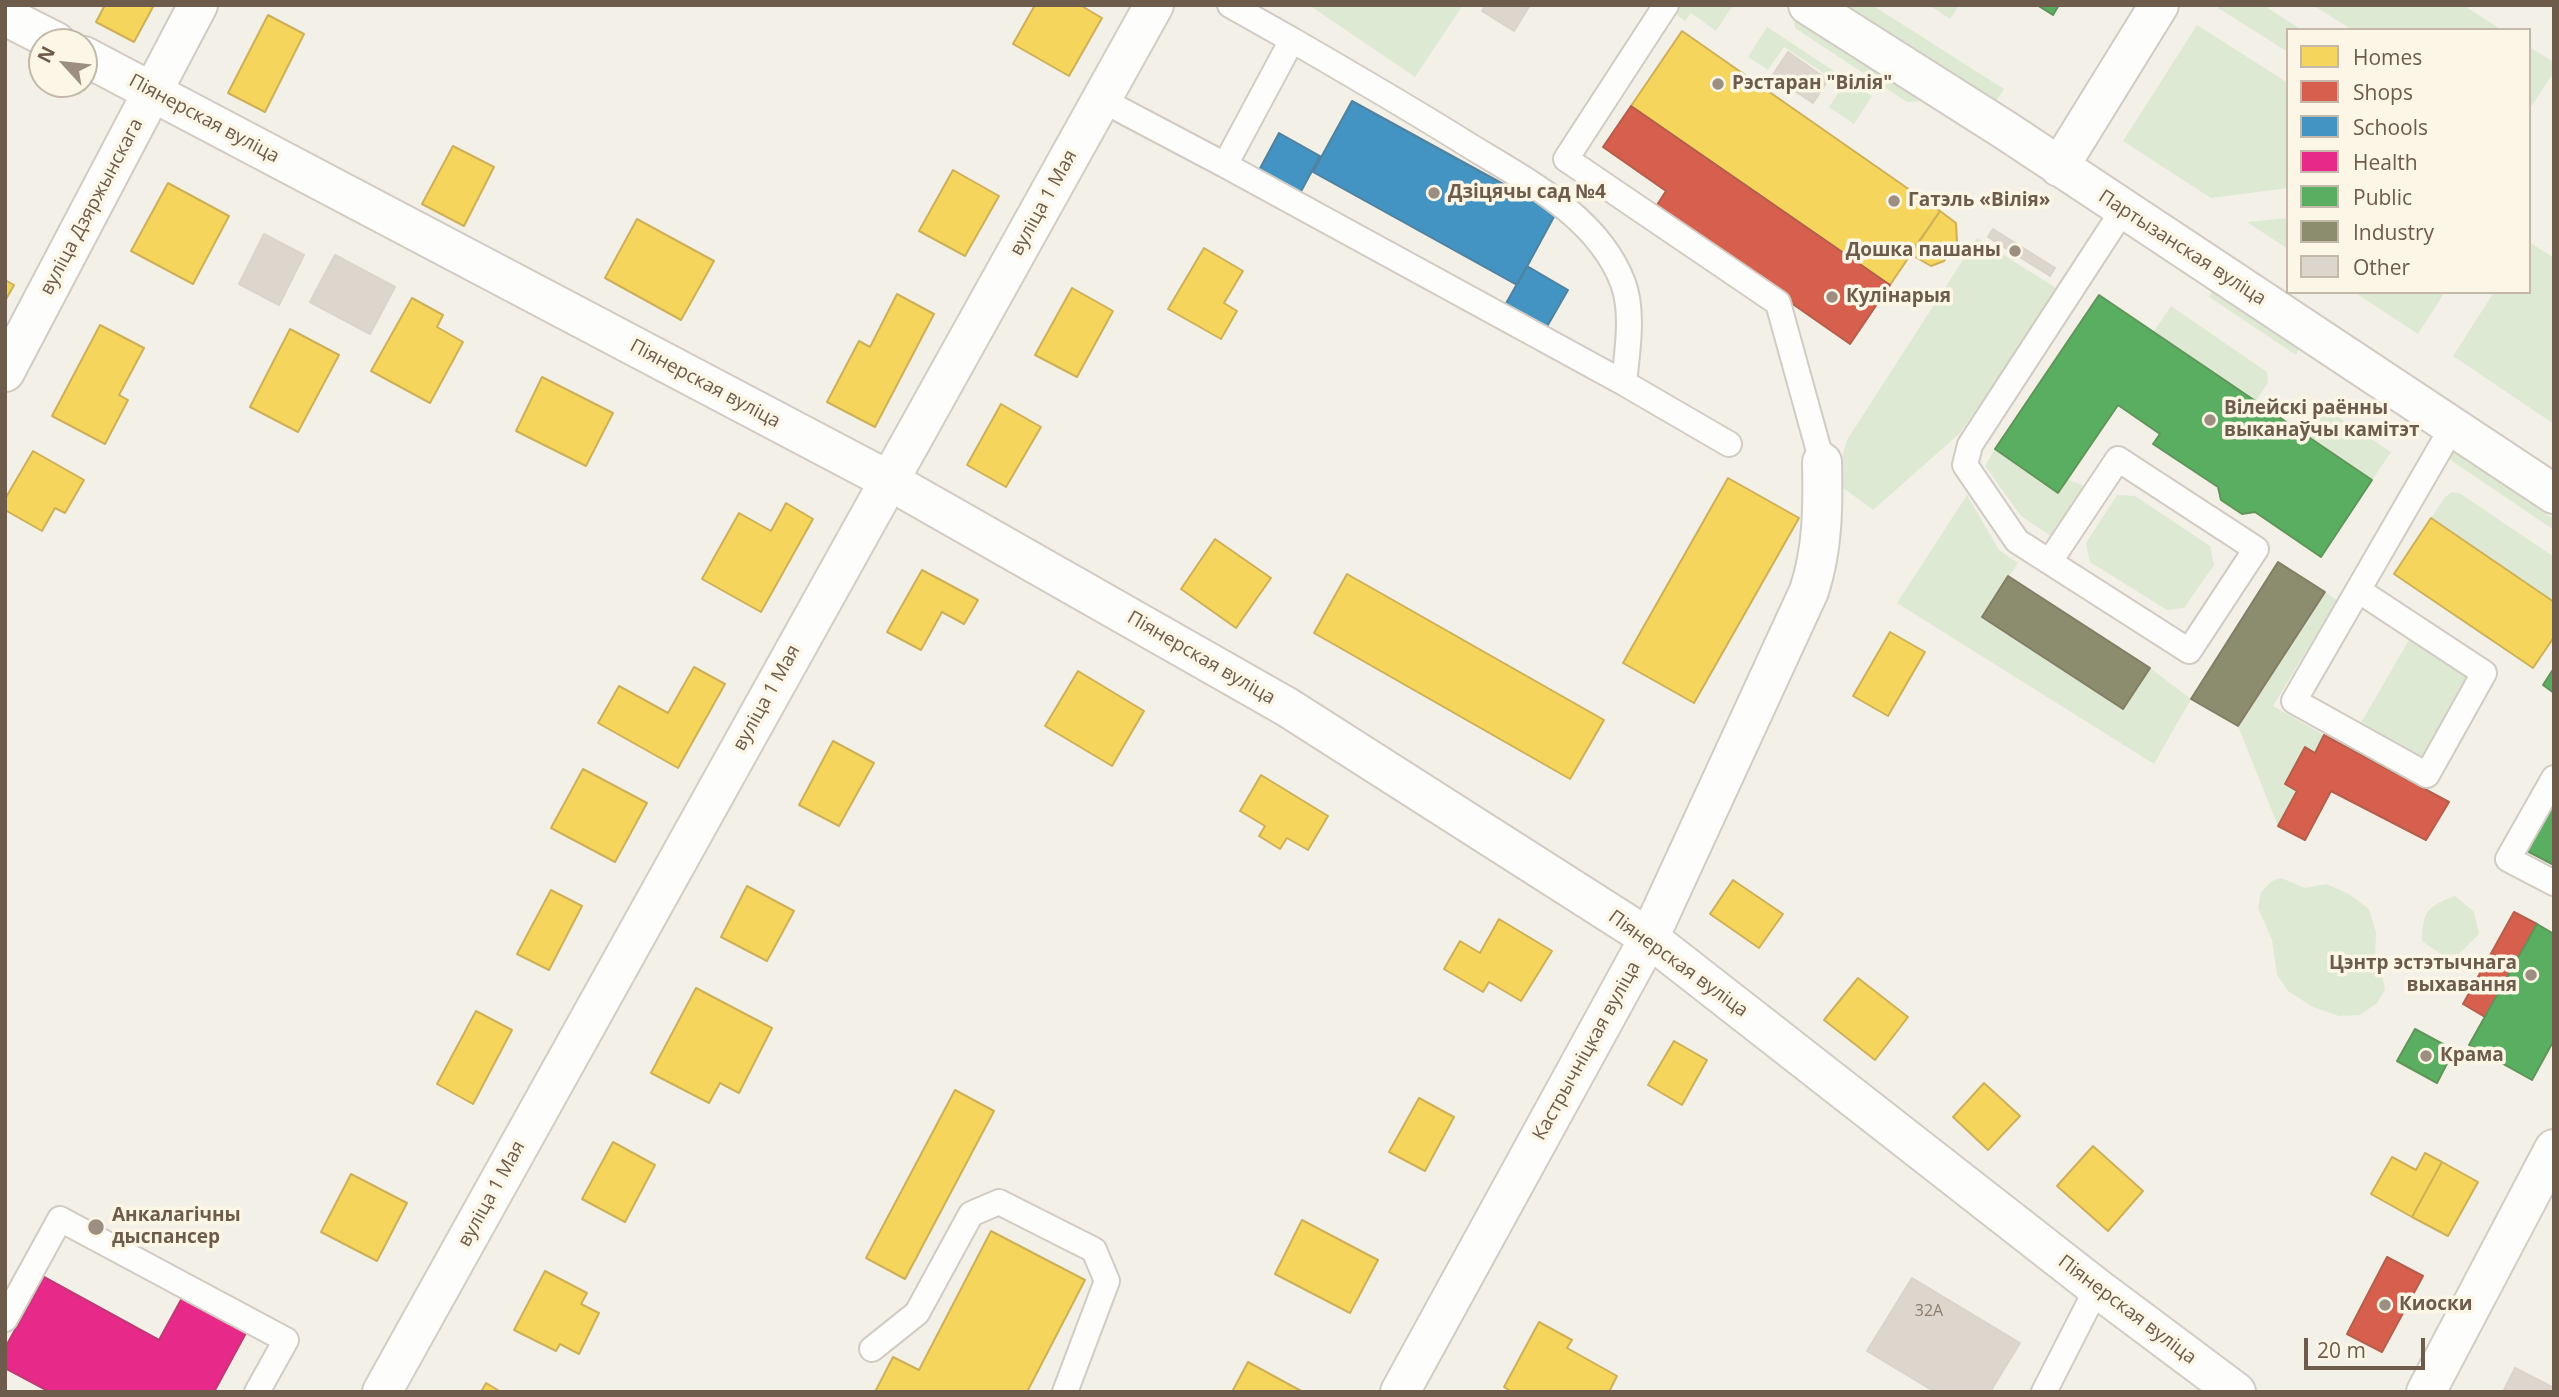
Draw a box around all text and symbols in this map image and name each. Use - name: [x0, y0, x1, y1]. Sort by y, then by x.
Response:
- north arrow: [28, 28, 98, 98]
- legend: [2286, 28, 2531, 294]
- text: N: [31, 42, 61, 67]
- text: Homes: [2353, 43, 2422, 71]
- street label: Піянерская вуліца: [125, 70, 283, 168]
- place label: Рэстаран "Вілія": [1732, 73, 1892, 95]
- marker: Рэстаран "Вілія": [1710, 76, 1726, 92]
- text: Shops: [2353, 78, 2413, 106]
- text: Schools: [2353, 113, 2428, 141]
- street label: вуліца Дзяржынскага: [36, 115, 148, 299]
- street label: вуліца 1 Мая: [1006, 146, 1082, 260]
- text: Health: [2353, 148, 2418, 176]
- place label: Дзіцячы сад №4: [1448, 182, 1606, 204]
- text: Public: [2353, 183, 2412, 211]
- marker: Дзіцячы сад №4: [1426, 185, 1442, 201]
- street label: Партызанская вуліца: [2094, 185, 2270, 311]
- place label: Гатэль «Вілія»: [1908, 190, 2050, 212]
- marker: Гатэль «Вілія»: [1886, 193, 1902, 209]
- text: Industry: [2353, 218, 2434, 246]
- place label: Дошка пашаны: [1846, 240, 2001, 262]
- marker: Дошка пашаны: [2007, 243, 2023, 259]
- text: Other: [2353, 253, 2410, 281]
- place label: Кулінарыя: [1846, 286, 1951, 308]
- marker: Кулінарыя: [1824, 289, 1840, 305]
- street label: Піянерская вуліца: [626, 335, 784, 433]
- place label: Вілейскі раённы выканаўчы камітэт: [2224, 398, 2420, 442]
- marker: Вілейскі раённы выканаўчы камітэт: [2202, 412, 2218, 428]
- street label: Піянерская вуліца: [1123, 606, 1279, 710]
- street label: вуліца 1 Мая: [729, 641, 805, 755]
- street label: Піянерская вуліца: [1604, 906, 1752, 1022]
- place label: Цэнтр эстэтычнага выхавання: [2329, 953, 2517, 997]
- street label: Кастрычніцкая вуліца: [1528, 958, 1646, 1144]
- marker: Цэнтр эстэтычнага выхавання: [2523, 967, 2539, 983]
- place label: Крама: [2440, 1045, 2504, 1067]
- marker: Крама: [2418, 1048, 2434, 1064]
- street label: вуліца 1 Мая: [454, 1137, 530, 1251]
- place label: Анкалагічны дыспансер: [112, 1205, 241, 1249]
- marker: Анкалагічны дыспансер: [86, 1217, 106, 1237]
- street label: Піянерская вуліца: [2053, 1251, 2201, 1369]
- place label: Киоски: [2399, 1294, 2472, 1316]
- marker: Киоски: [2377, 1297, 2393, 1313]
- house number: 32А: [1915, 1301, 1943, 1321]
- scale bar: [2307, 1324, 2428, 1368]
- text: 20 m: [2317, 1336, 2366, 1364]

